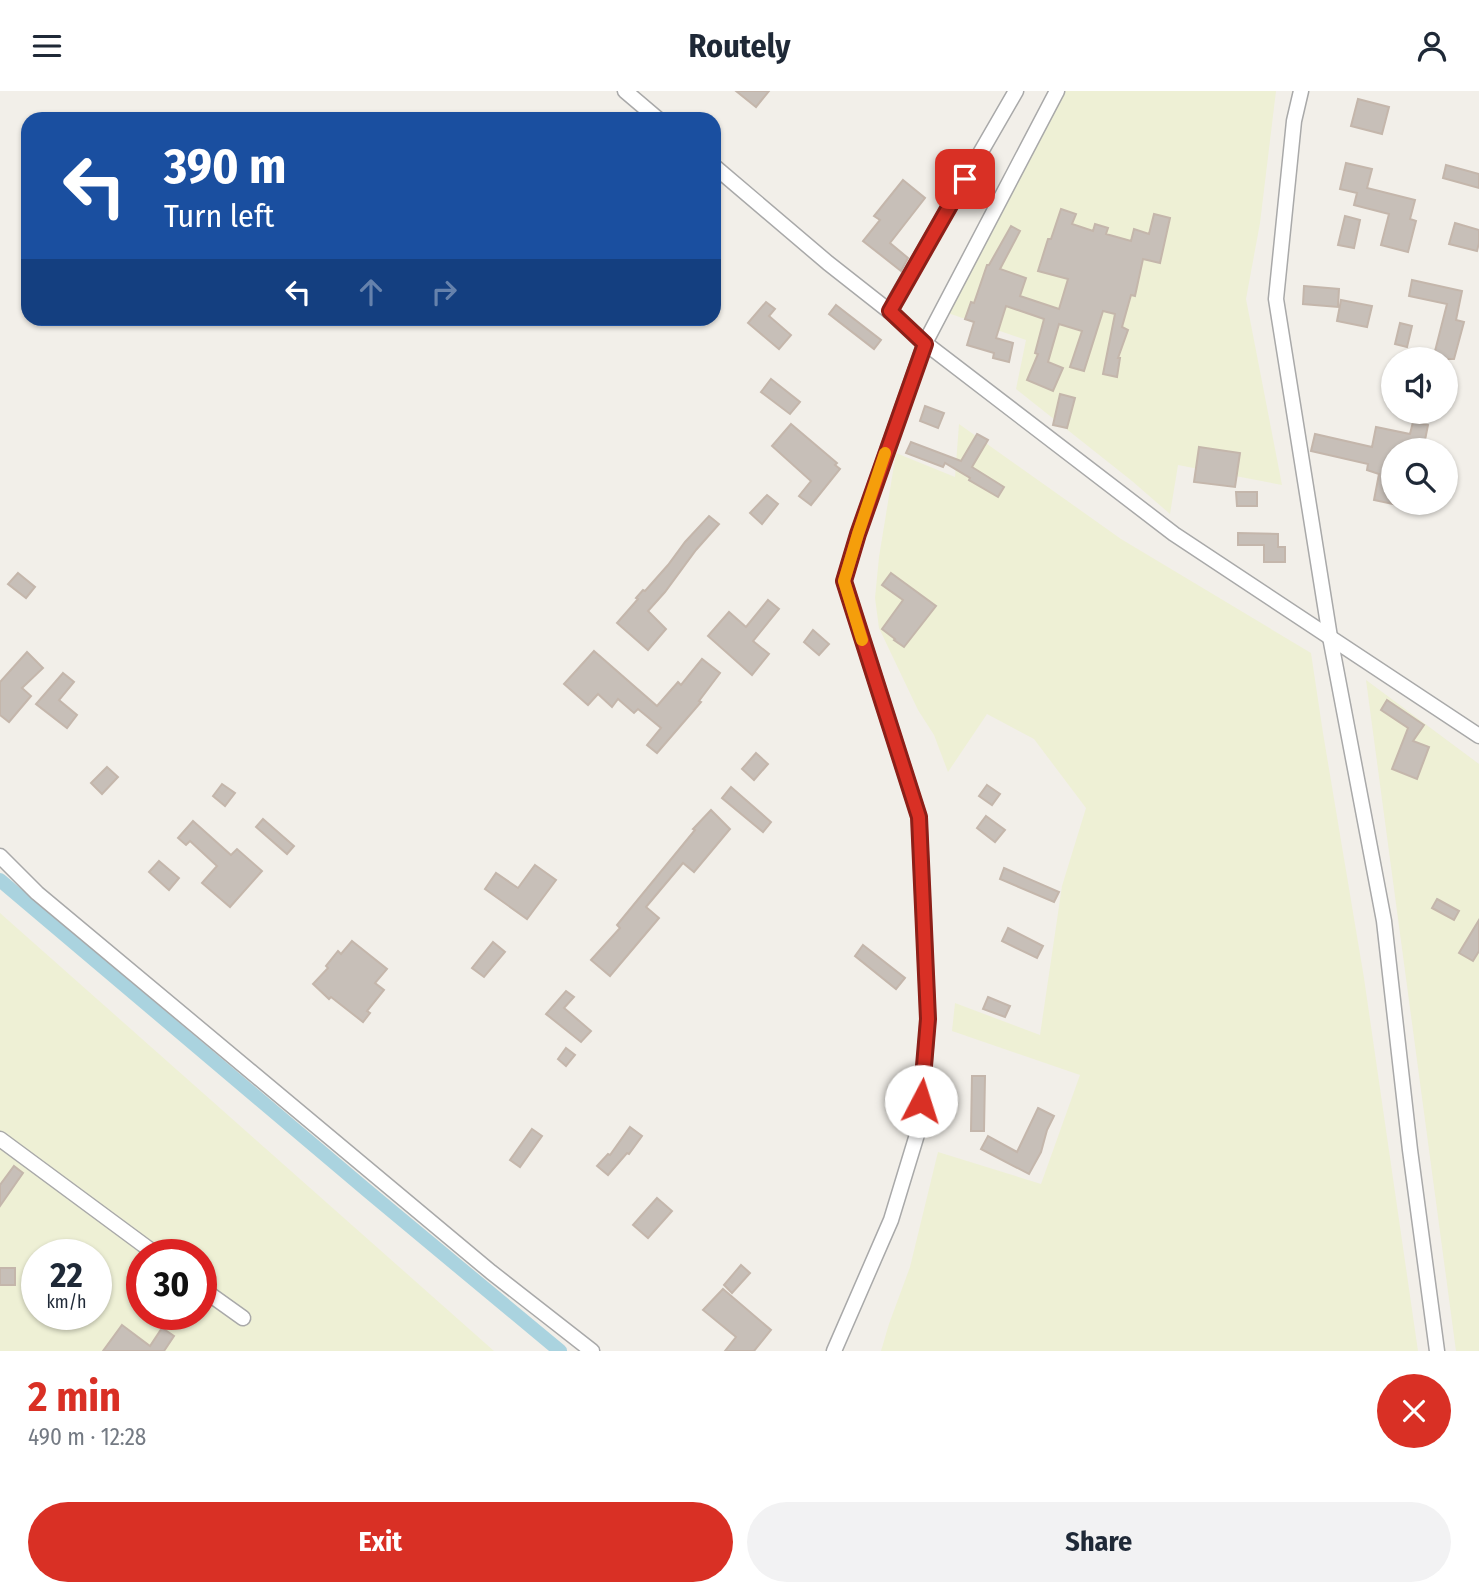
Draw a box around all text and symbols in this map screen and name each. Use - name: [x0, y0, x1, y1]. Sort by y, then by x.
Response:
- icon: menu: [28, 27, 66, 65]
- text: Routely: [689, 27, 790, 65]
- icon: person: [1413, 27, 1451, 65]
- text: 390 m: [164, 137, 286, 196]
- icon: left: [49, 140, 140, 231]
- pin: [935, 149, 995, 209]
- icon: arrive: [946, 160, 984, 198]
- text: Turn left: [164, 197, 274, 235]
- icon: left: [279, 273, 317, 311]
- icon: ahead: [352, 273, 390, 311]
- icon: right: [425, 273, 463, 311]
- map controls: [1381, 347, 1458, 515]
- button: sound: [1381, 347, 1458, 424]
- button: search: [1381, 438, 1458, 515]
- position arrow: [884, 1064, 958, 1138]
- speed limit sign: 30: [126, 1239, 217, 1330]
- text: 22: [50, 1254, 83, 1296]
- text: km/h: [46, 1291, 87, 1313]
- text: 2 min: [28, 1372, 121, 1422]
- button: close: [1377, 1374, 1451, 1448]
- text: 490 m · 12:28: [28, 1423, 146, 1451]
- button: Exit: [28, 1502, 733, 1582]
- button: Share: [747, 1502, 1451, 1582]

